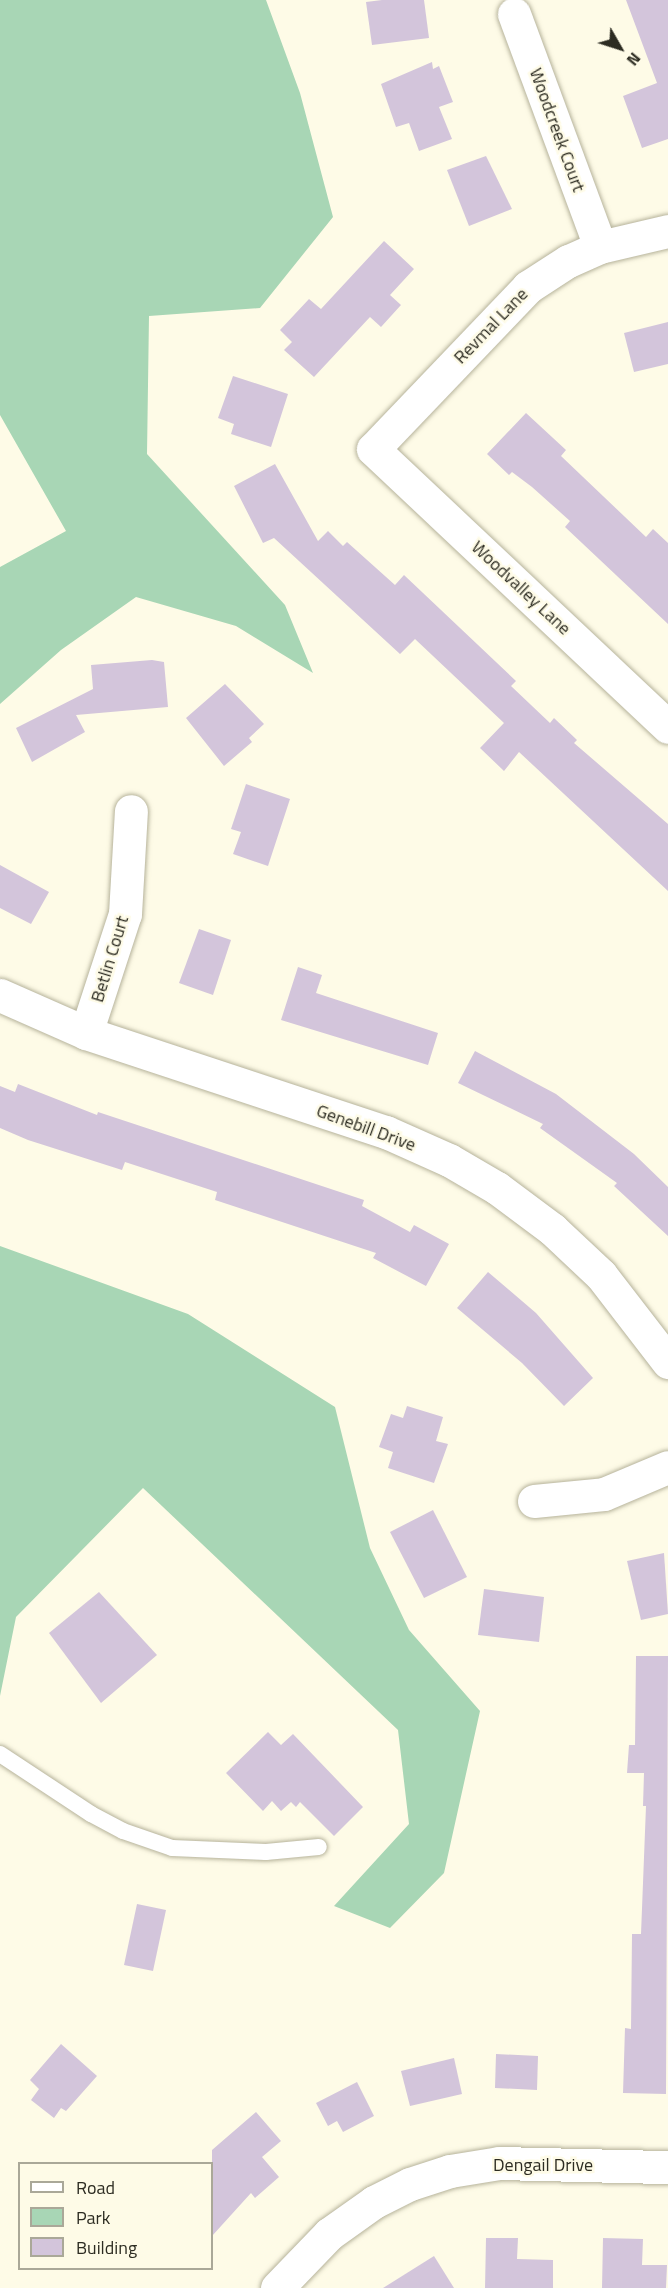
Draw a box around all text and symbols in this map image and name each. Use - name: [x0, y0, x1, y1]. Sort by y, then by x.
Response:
- north arrow: [590, 18, 650, 78]
- text: N: [621, 47, 647, 71]
- street label: Woodcreek Court: [525, 65, 589, 195]
- street label: Revmal Lane: [450, 284, 532, 368]
- street label: Woodvalley Lane: [467, 536, 575, 640]
- street label: Betlin Court: [87, 913, 133, 1005]
- street label: Genebill Drive: [313, 1100, 419, 1156]
- street label: Dengail Drive: [493, 2154, 593, 2176]
- legend: [18, 2162, 213, 2270]
- text: Road: [76, 2174, 115, 2201]
- text: Park: [76, 2204, 110, 2231]
- text: Building: [76, 2234, 137, 2261]

